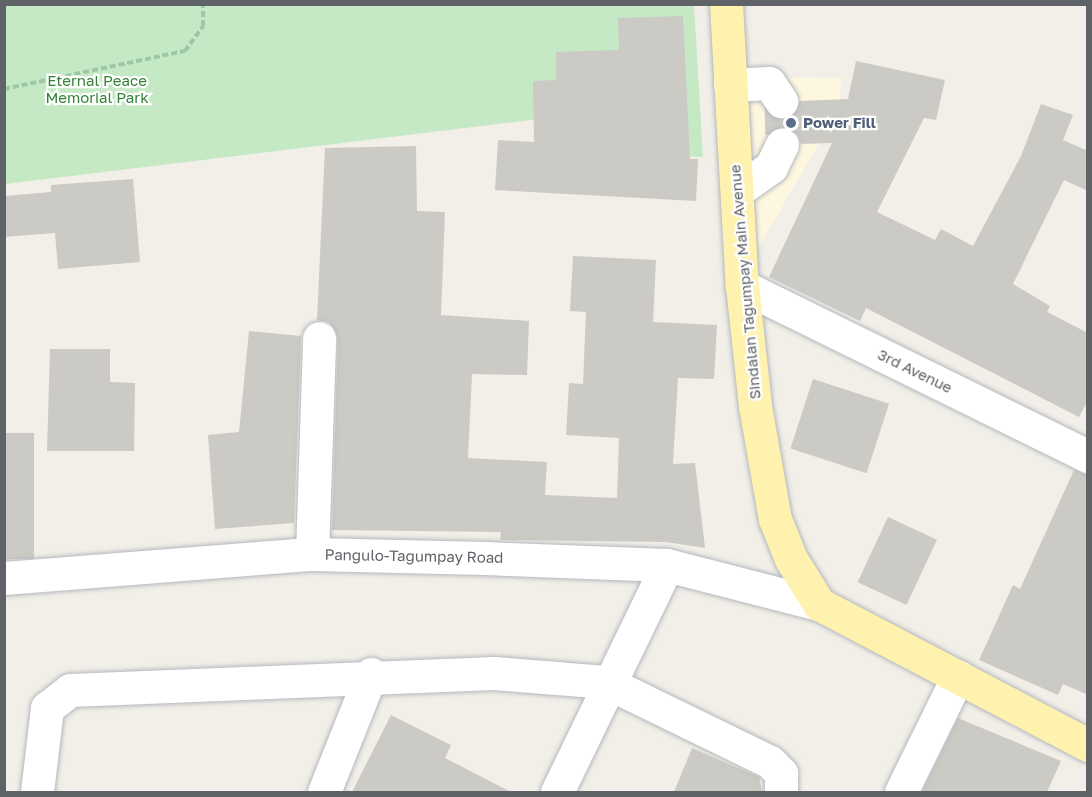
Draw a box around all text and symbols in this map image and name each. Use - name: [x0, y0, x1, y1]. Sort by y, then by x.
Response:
- park label: Eternal Peace Memorial Park: [45, 71, 149, 106]
- place label: Power Fill: [803, 114, 876, 132]
- marker: Power Fill: [784, 116, 798, 130]
- street label: Sindalan Tagumpay Main Avenue: [726, 164, 764, 400]
- street label: 3rd Avenue: [875, 345, 955, 397]
- street label: Pangulo-Tagumpay Road: [324, 545, 504, 567]

